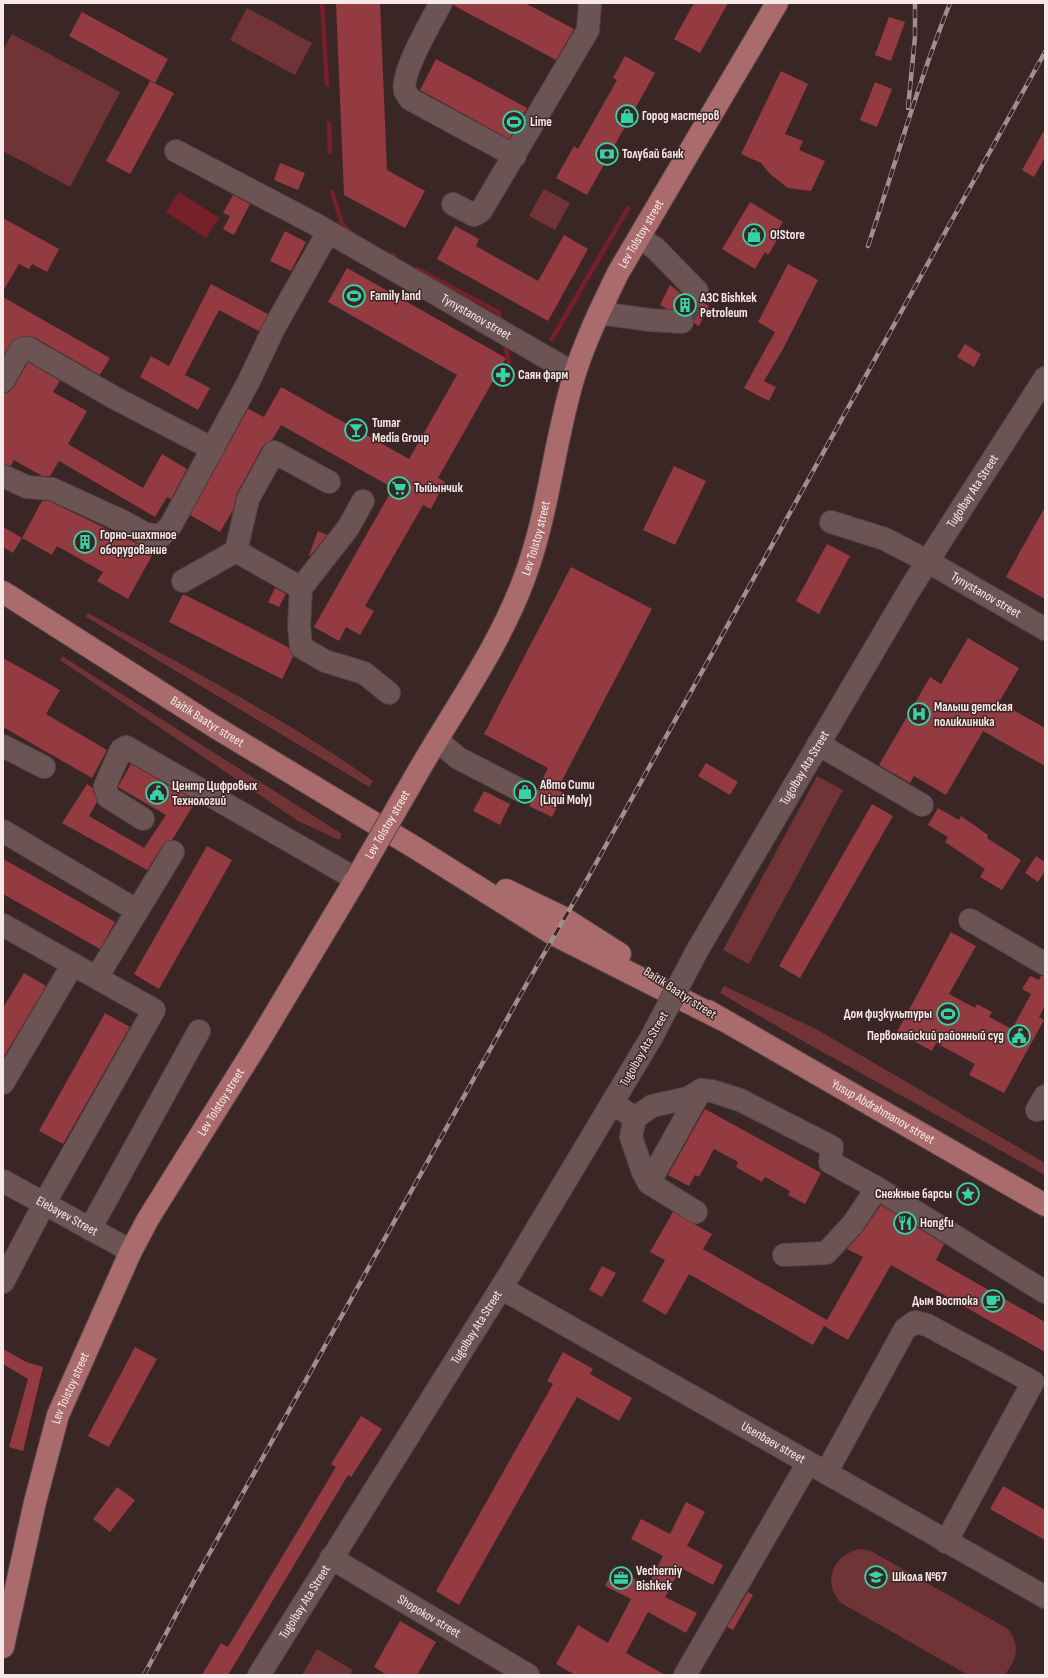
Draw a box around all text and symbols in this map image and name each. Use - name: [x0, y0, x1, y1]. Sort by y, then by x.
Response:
- shop icon: Город мастеров: [614, 103, 640, 129]
- place label: Город мастеров: [642, 108, 720, 124]
- sports icon: Lime: [501, 109, 527, 135]
- place label: Lime: [530, 114, 552, 130]
- bank icon: Толубай банк: [594, 141, 620, 167]
- place label: Толубай банк: [622, 146, 684, 162]
- street label: Lev Tolstoy street: [615, 197, 667, 271]
- shop icon: O!Store: [741, 222, 767, 248]
- place label: O!Store: [770, 227, 805, 243]
- sports icon: Family land: [341, 283, 367, 309]
- place label: Family land: [370, 288, 421, 304]
- street label: Tynystanov street: [438, 290, 514, 344]
- place label: АЗС Bishkek Petroleum: [699, 290, 757, 321]
- building icon: АЗС Bishkek Petroleum: [672, 292, 698, 318]
- pharmacy icon: Саян фарм: [490, 362, 516, 388]
- place label: Саян фарм: [518, 367, 568, 383]
- place label: Tumar Media Group: [372, 415, 429, 446]
- bar icon: Tumar Media Group: [343, 417, 369, 443]
- street label: Tugolbay Ata Street: [943, 451, 1002, 531]
- supermarket icon: Тыйынчик: [386, 475, 412, 501]
- place label: Тыйынчик: [414, 480, 464, 496]
- street label: Lev Tolstoy street: [518, 499, 554, 578]
- place label: Горно-шахтное оборудование: [100, 527, 177, 558]
- building icon: Горно-шахтное оборудование: [72, 529, 98, 555]
- street label: Tynystanov street: [948, 568, 1024, 621]
- street label: Baitik Baatyr street: [167, 693, 247, 751]
- place label: Малыш детская поликлиника: [934, 699, 1013, 730]
- hospital icon: Малыш детская поликлиника: [906, 701, 932, 727]
- street label: Tugolbay Ata Street: [776, 728, 833, 808]
- place label: Авто Сити (Liqui Moly): [539, 777, 595, 808]
- place label: Центр Цифровых Технологий: [172, 778, 258, 809]
- shop icon: Авто Сити (Liqui Moly): [512, 779, 538, 805]
- public building icon: Центр Цифровых Технологий: [144, 780, 170, 806]
- street label: Lev Tolstoy street: [361, 787, 414, 862]
- street label: Baitik Baatyr street: [640, 963, 720, 1023]
- sports icon: Дом физкультуры: [935, 1001, 961, 1027]
- place label: Дом физкультуры: [844, 1006, 932, 1022]
- street label: Tugolbay Ata Street: [616, 1009, 672, 1089]
- public building icon: Первомайский районный суд: [1006, 1023, 1032, 1049]
- place label: Первомайский районный суд: [867, 1028, 1004, 1044]
- street label: Lev Tolstoy street: [194, 1065, 248, 1139]
- street label: Yusup Abdrahmanov street: [829, 1076, 938, 1148]
- place icon: Снежные барсы: [955, 1181, 981, 1207]
- place label: Снежные барсы: [875, 1186, 952, 1202]
- street label: Elebayev Street: [33, 1193, 101, 1239]
- restaurant icon: Hongfu: [892, 1210, 918, 1236]
- place label: Hongfu: [920, 1215, 954, 1231]
- street label: Tugolbay Ata Street: [447, 1287, 506, 1367]
- cafe icon: Дым Востока: [980, 1288, 1006, 1314]
- place label: Дым Востока: [912, 1293, 978, 1309]
- street label: Lev Tolstoy street: [48, 1350, 93, 1426]
- street label: Usenbaev street: [738, 1418, 808, 1467]
- street label: Tugolbay Ata Street: [275, 1562, 334, 1642]
- place label: Vecherniy Bishkek: [636, 1563, 683, 1594]
- school or university icon: Школа №67: [863, 1564, 889, 1590]
- office icon: Vecherniy Bishkek: [608, 1565, 634, 1591]
- place label: Школа №67: [892, 1569, 947, 1585]
- street label: Shopokov street: [394, 1591, 464, 1641]

